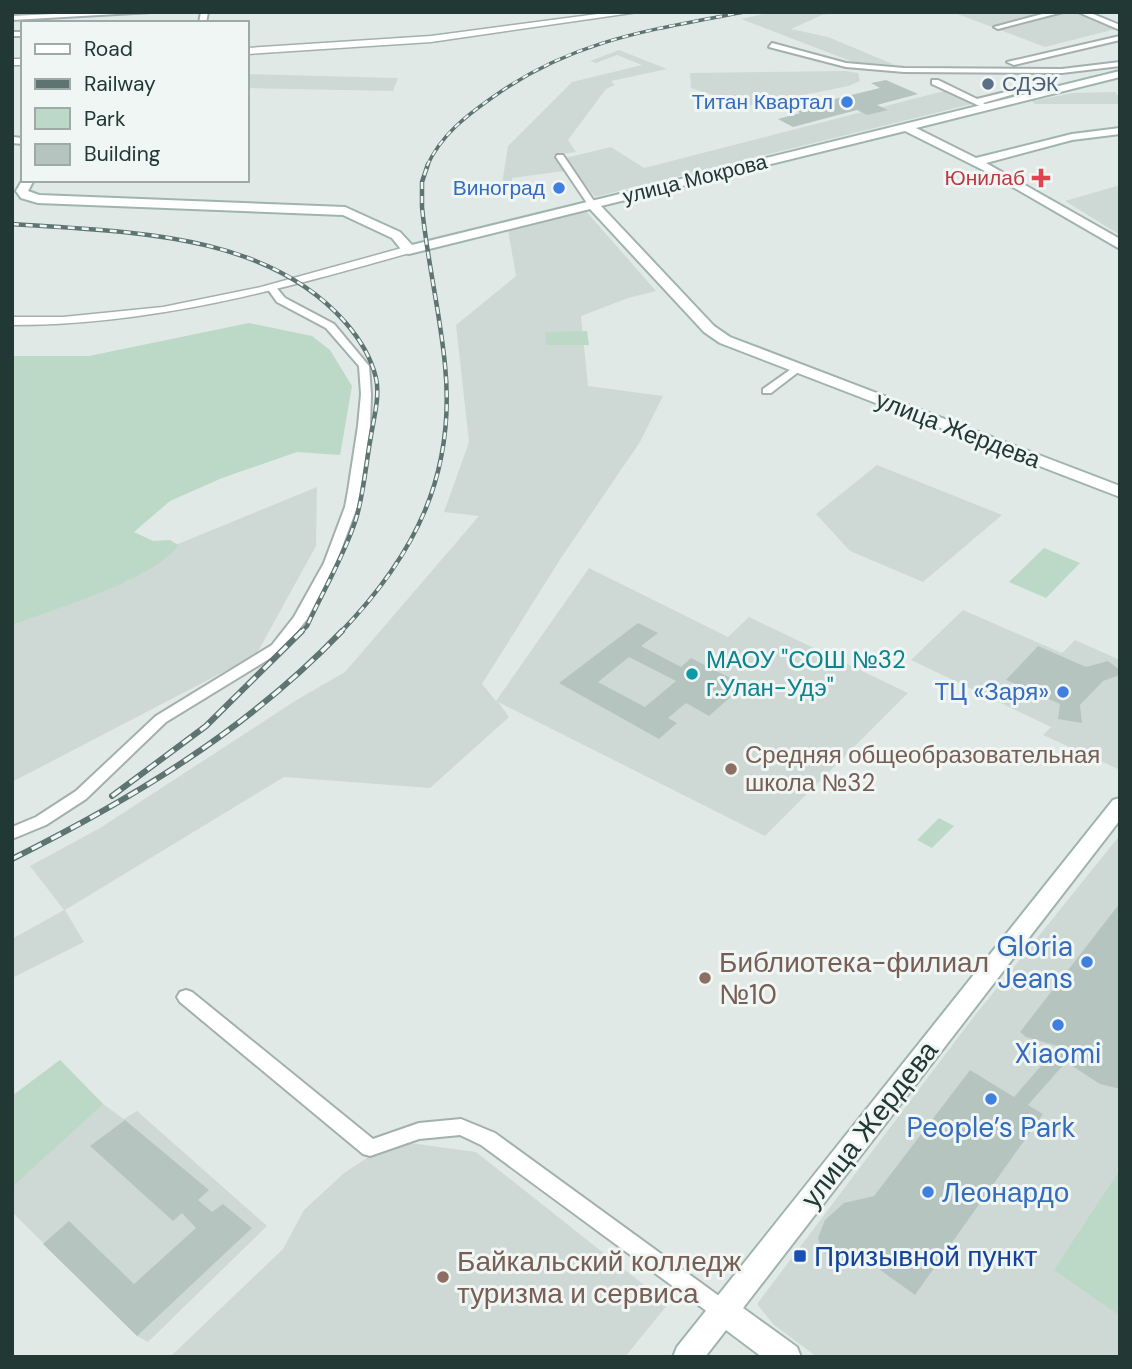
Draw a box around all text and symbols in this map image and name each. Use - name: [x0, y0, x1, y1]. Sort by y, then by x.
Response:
- legend: [21, 21, 248, 182]
- text: Road: [84, 35, 133, 63]
- text: Railway: [84, 70, 156, 98]
- place label: СДЭК: [1002, 70, 1059, 98]
- marker: СДЭК: [980, 76, 996, 92]
- place label: Титан Квартал: [692, 88, 833, 116]
- marker: Титан Квартал: [839, 94, 855, 110]
- text: Park: [84, 105, 126, 133]
- text: Building: [84, 140, 161, 168]
- street label: улица Мокрова: [620, 147, 770, 210]
- place label: Юнилаб: [944, 164, 1025, 192]
- marker: Юнилаб: [1031, 168, 1051, 188]
- place label: Виноград: [453, 174, 545, 202]
- marker: Виноград: [551, 180, 567, 196]
- street label: улица Жердева: [872, 384, 1045, 475]
- place label: МАОУ "СОШ №32 г.Улан-Удэ": [706, 644, 906, 703]
- marker: МАОУ "СОШ №32 г.Улан-Удэ": [684, 666, 700, 682]
- place label: ТЦ «Заря»: [935, 676, 1049, 707]
- marker: ТЦ «Заря»: [1055, 684, 1071, 700]
- place label: Средняя общеобразовательная школа №32: [745, 739, 1100, 798]
- marker: Средняя общеобразовательная школа №32: [723, 761, 739, 777]
- place label: Gloria Jeans: [997, 928, 1073, 997]
- place label: Библиотека-филиал №10: [719, 944, 989, 1013]
- marker: Gloria Jeans: [1079, 954, 1095, 970]
- marker: Библиотека-филиал №10: [697, 970, 713, 986]
- marker: Xiaomi: [1050, 1017, 1066, 1033]
- street label: улица Жердева: [792, 1033, 947, 1215]
- place label: Xiaomi: [1014, 1035, 1102, 1072]
- marker: People’s Park: [983, 1091, 999, 1107]
- place label: People’s Park: [906, 1109, 1076, 1146]
- place label: Леонардо: [942, 1174, 1069, 1211]
- marker: Леонардо: [920, 1184, 936, 1200]
- place label: Призывной пункт: [814, 1238, 1037, 1275]
- place label: Байкальский колледж туризма и сервиса: [457, 1243, 741, 1312]
- marker: Призывной пункт: [792, 1248, 808, 1264]
- marker: Байкальский колледж туризма и сервиса: [435, 1269, 451, 1285]

